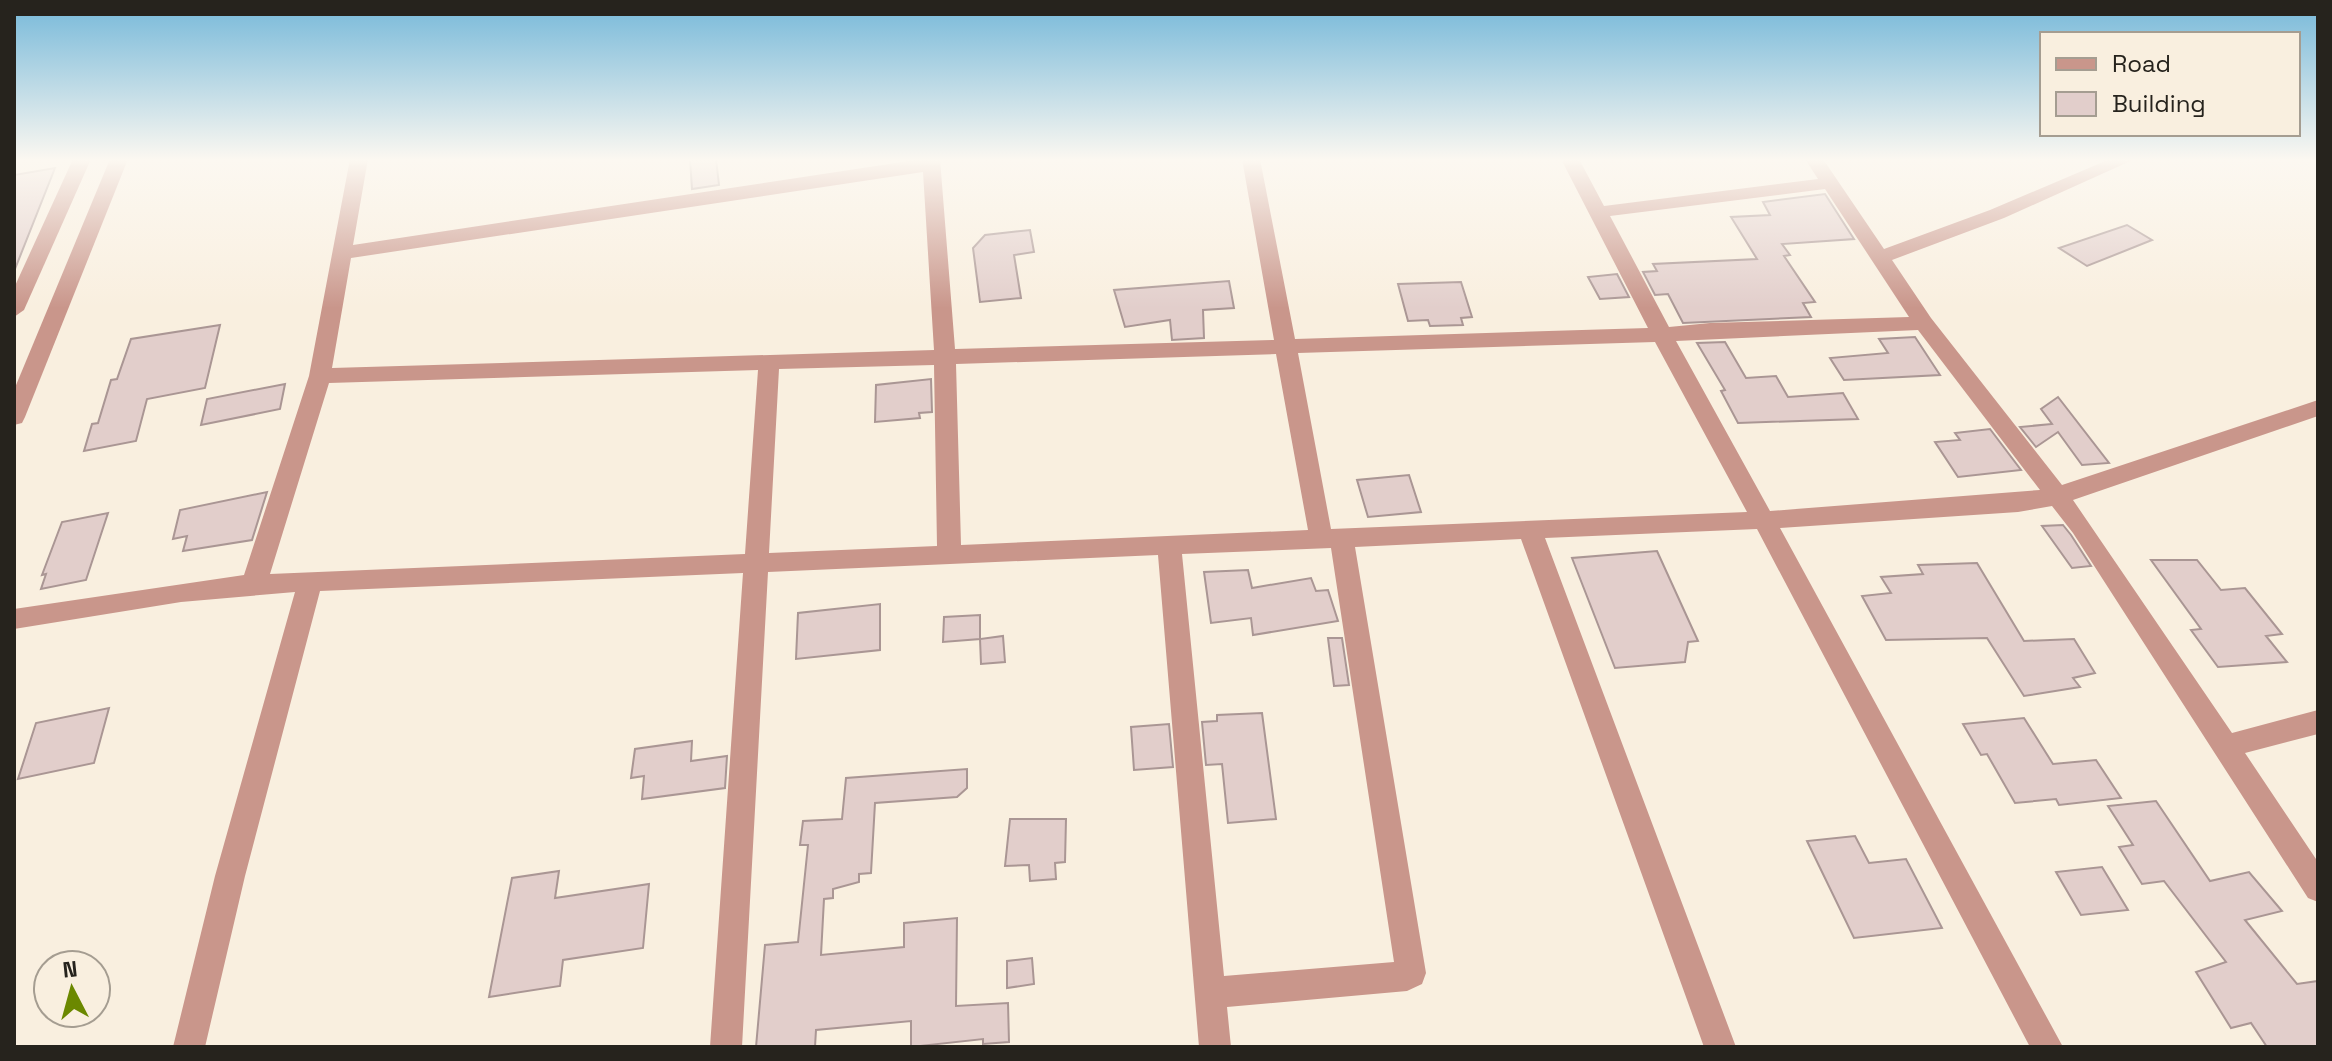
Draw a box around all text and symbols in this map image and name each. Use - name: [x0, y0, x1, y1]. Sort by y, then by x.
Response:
- legend: [2040, 32, 2300, 136]
- text: Road: [2112, 48, 2171, 79]
- text: Building: [2112, 88, 2206, 119]
- north arrow: [32, 949, 112, 1029]
- text: N: [61, 954, 79, 984]

